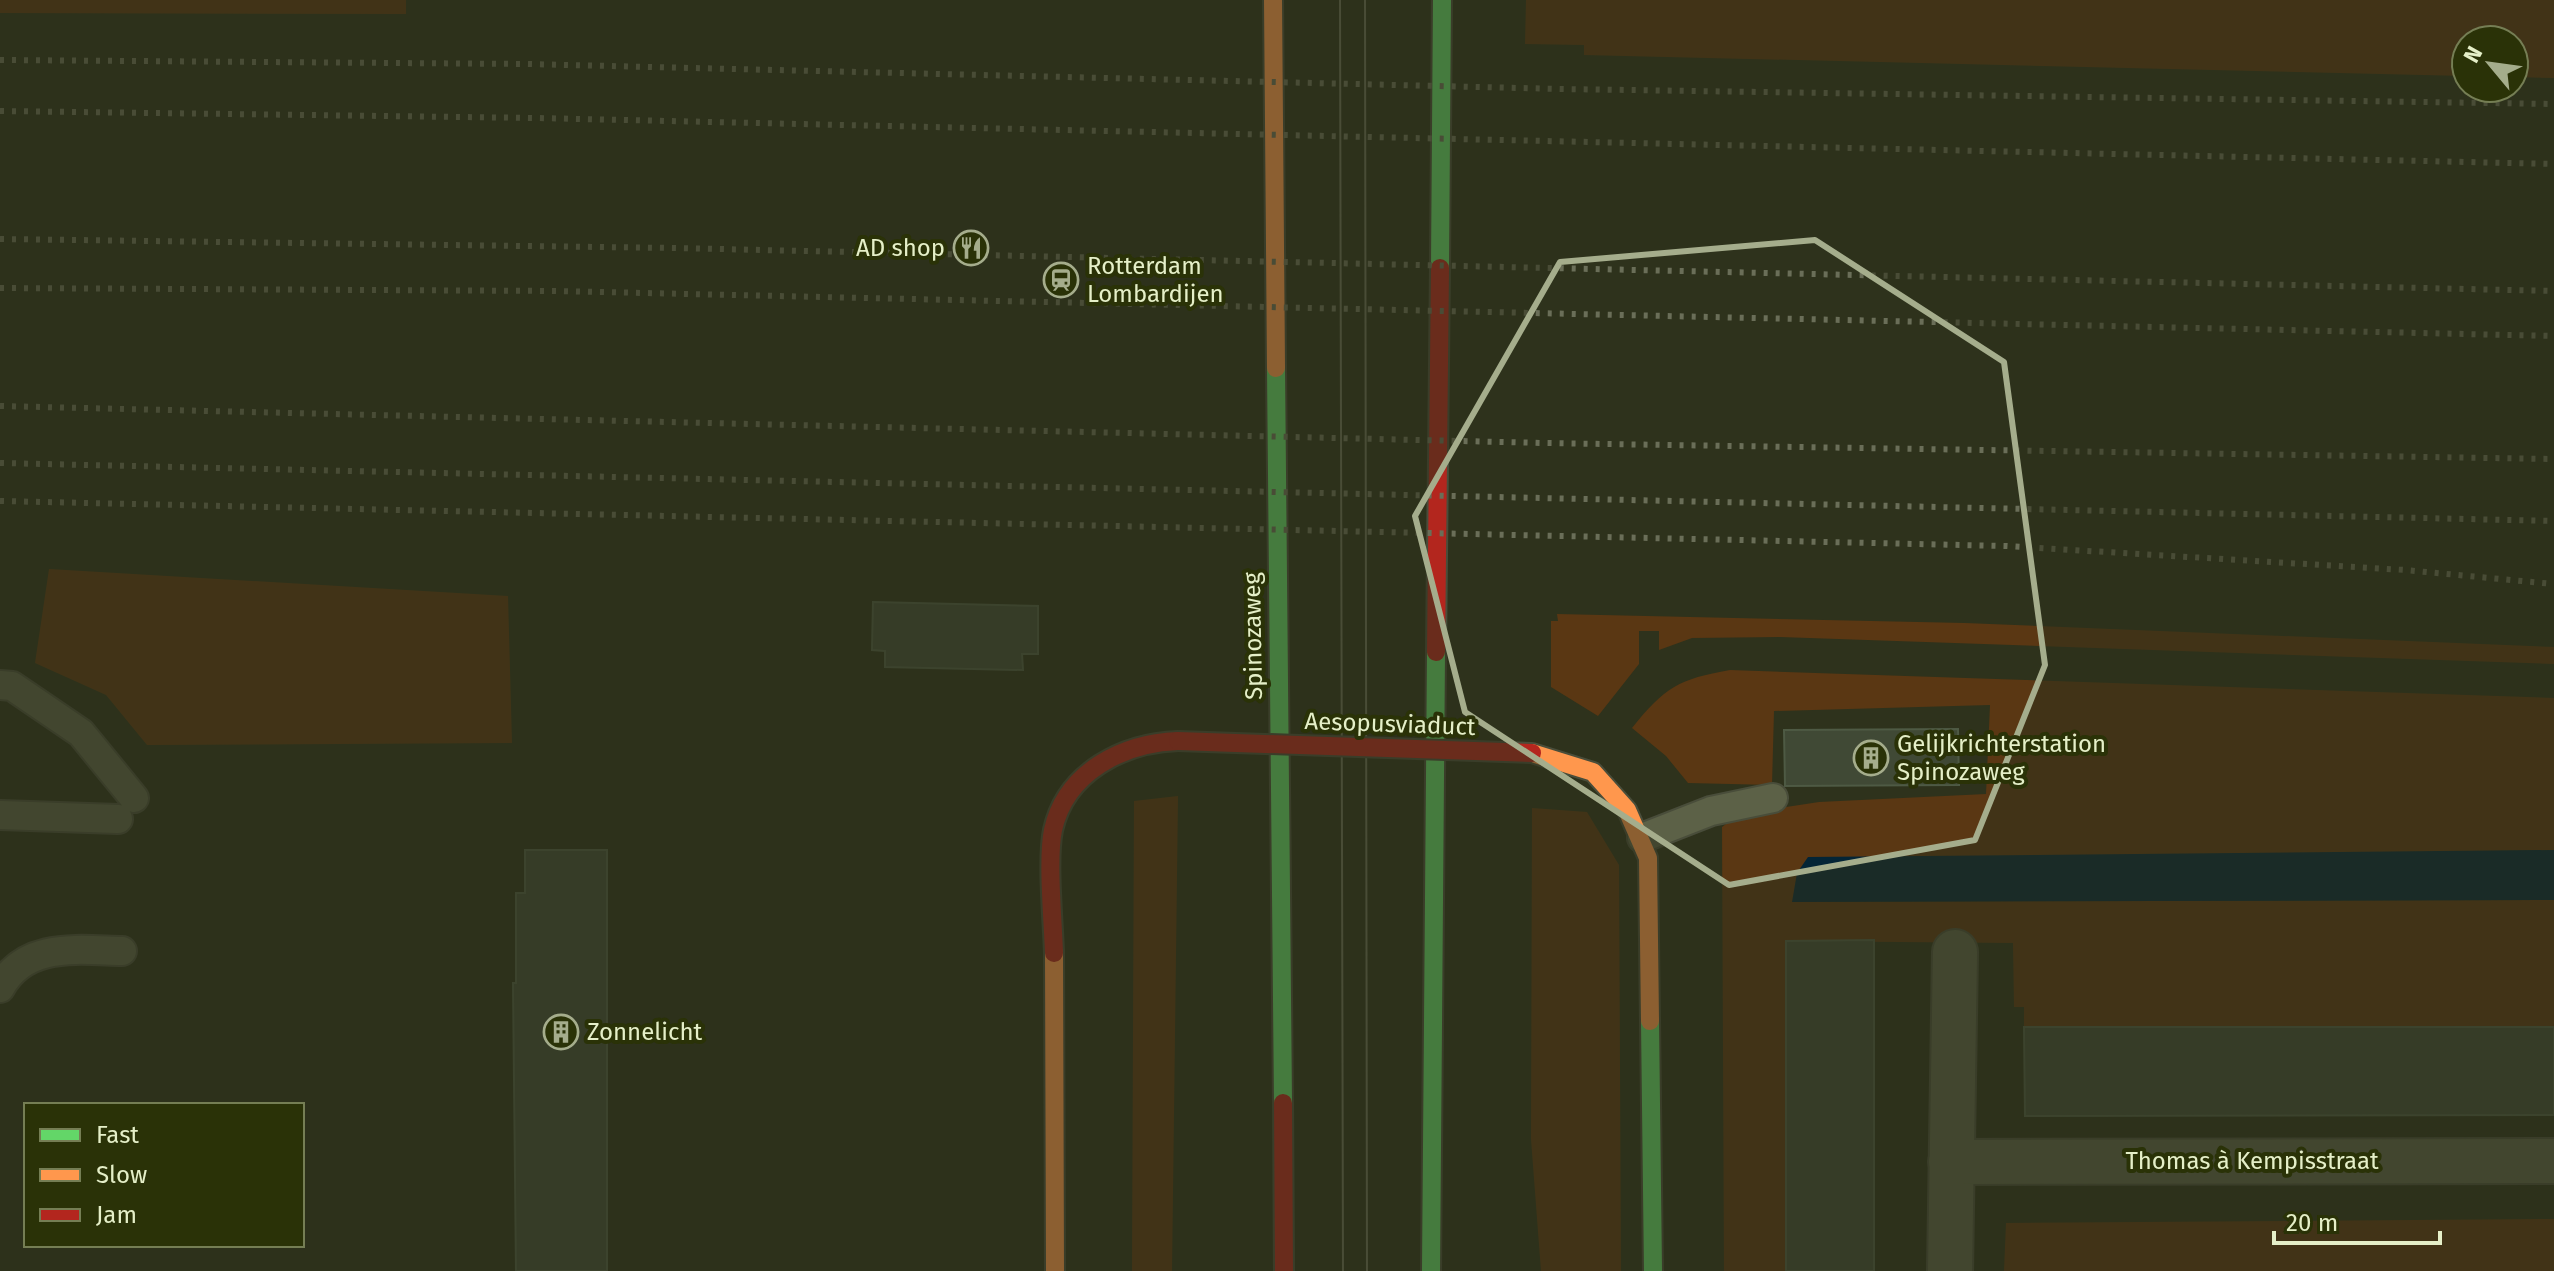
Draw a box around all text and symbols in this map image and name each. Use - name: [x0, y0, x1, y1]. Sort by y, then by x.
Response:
- north arrow: [2450, 24, 2530, 104]
- text: N: [2458, 42, 2488, 67]
- restaurant icon: AD shop: [952, 229, 990, 267]
- place label: AD shop: [856, 234, 945, 262]
- place label: Rotterdam Lombardijen: [1087, 252, 1224, 308]
- station icon: Rotterdam Lombardijen: [1042, 261, 1080, 299]
- street label: Spinozaweg: [1238, 571, 1268, 700]
- street label: Aesopusviaduct: [1304, 707, 1476, 741]
- place label: Gelijkrichterstation Spinozaweg: [1897, 730, 2106, 786]
- building icon: Gelijkrichterstation Spinozaweg: [1852, 739, 1890, 777]
- building icon: Zonnelicht: [542, 1013, 580, 1051]
- place label: Zonnelicht: [587, 1018, 703, 1046]
- legend: [24, 1103, 304, 1247]
- text: Fast: [96, 1121, 139, 1149]
- street label: Thomas à Kempisstraat: [2125, 1147, 2379, 1175]
- text: Slow: [96, 1161, 147, 1189]
- scale bar: [2274, 1195, 2440, 1245]
- text: Jam: [96, 1201, 137, 1229]
- text: 20 m: [2286, 1209, 2338, 1237]

